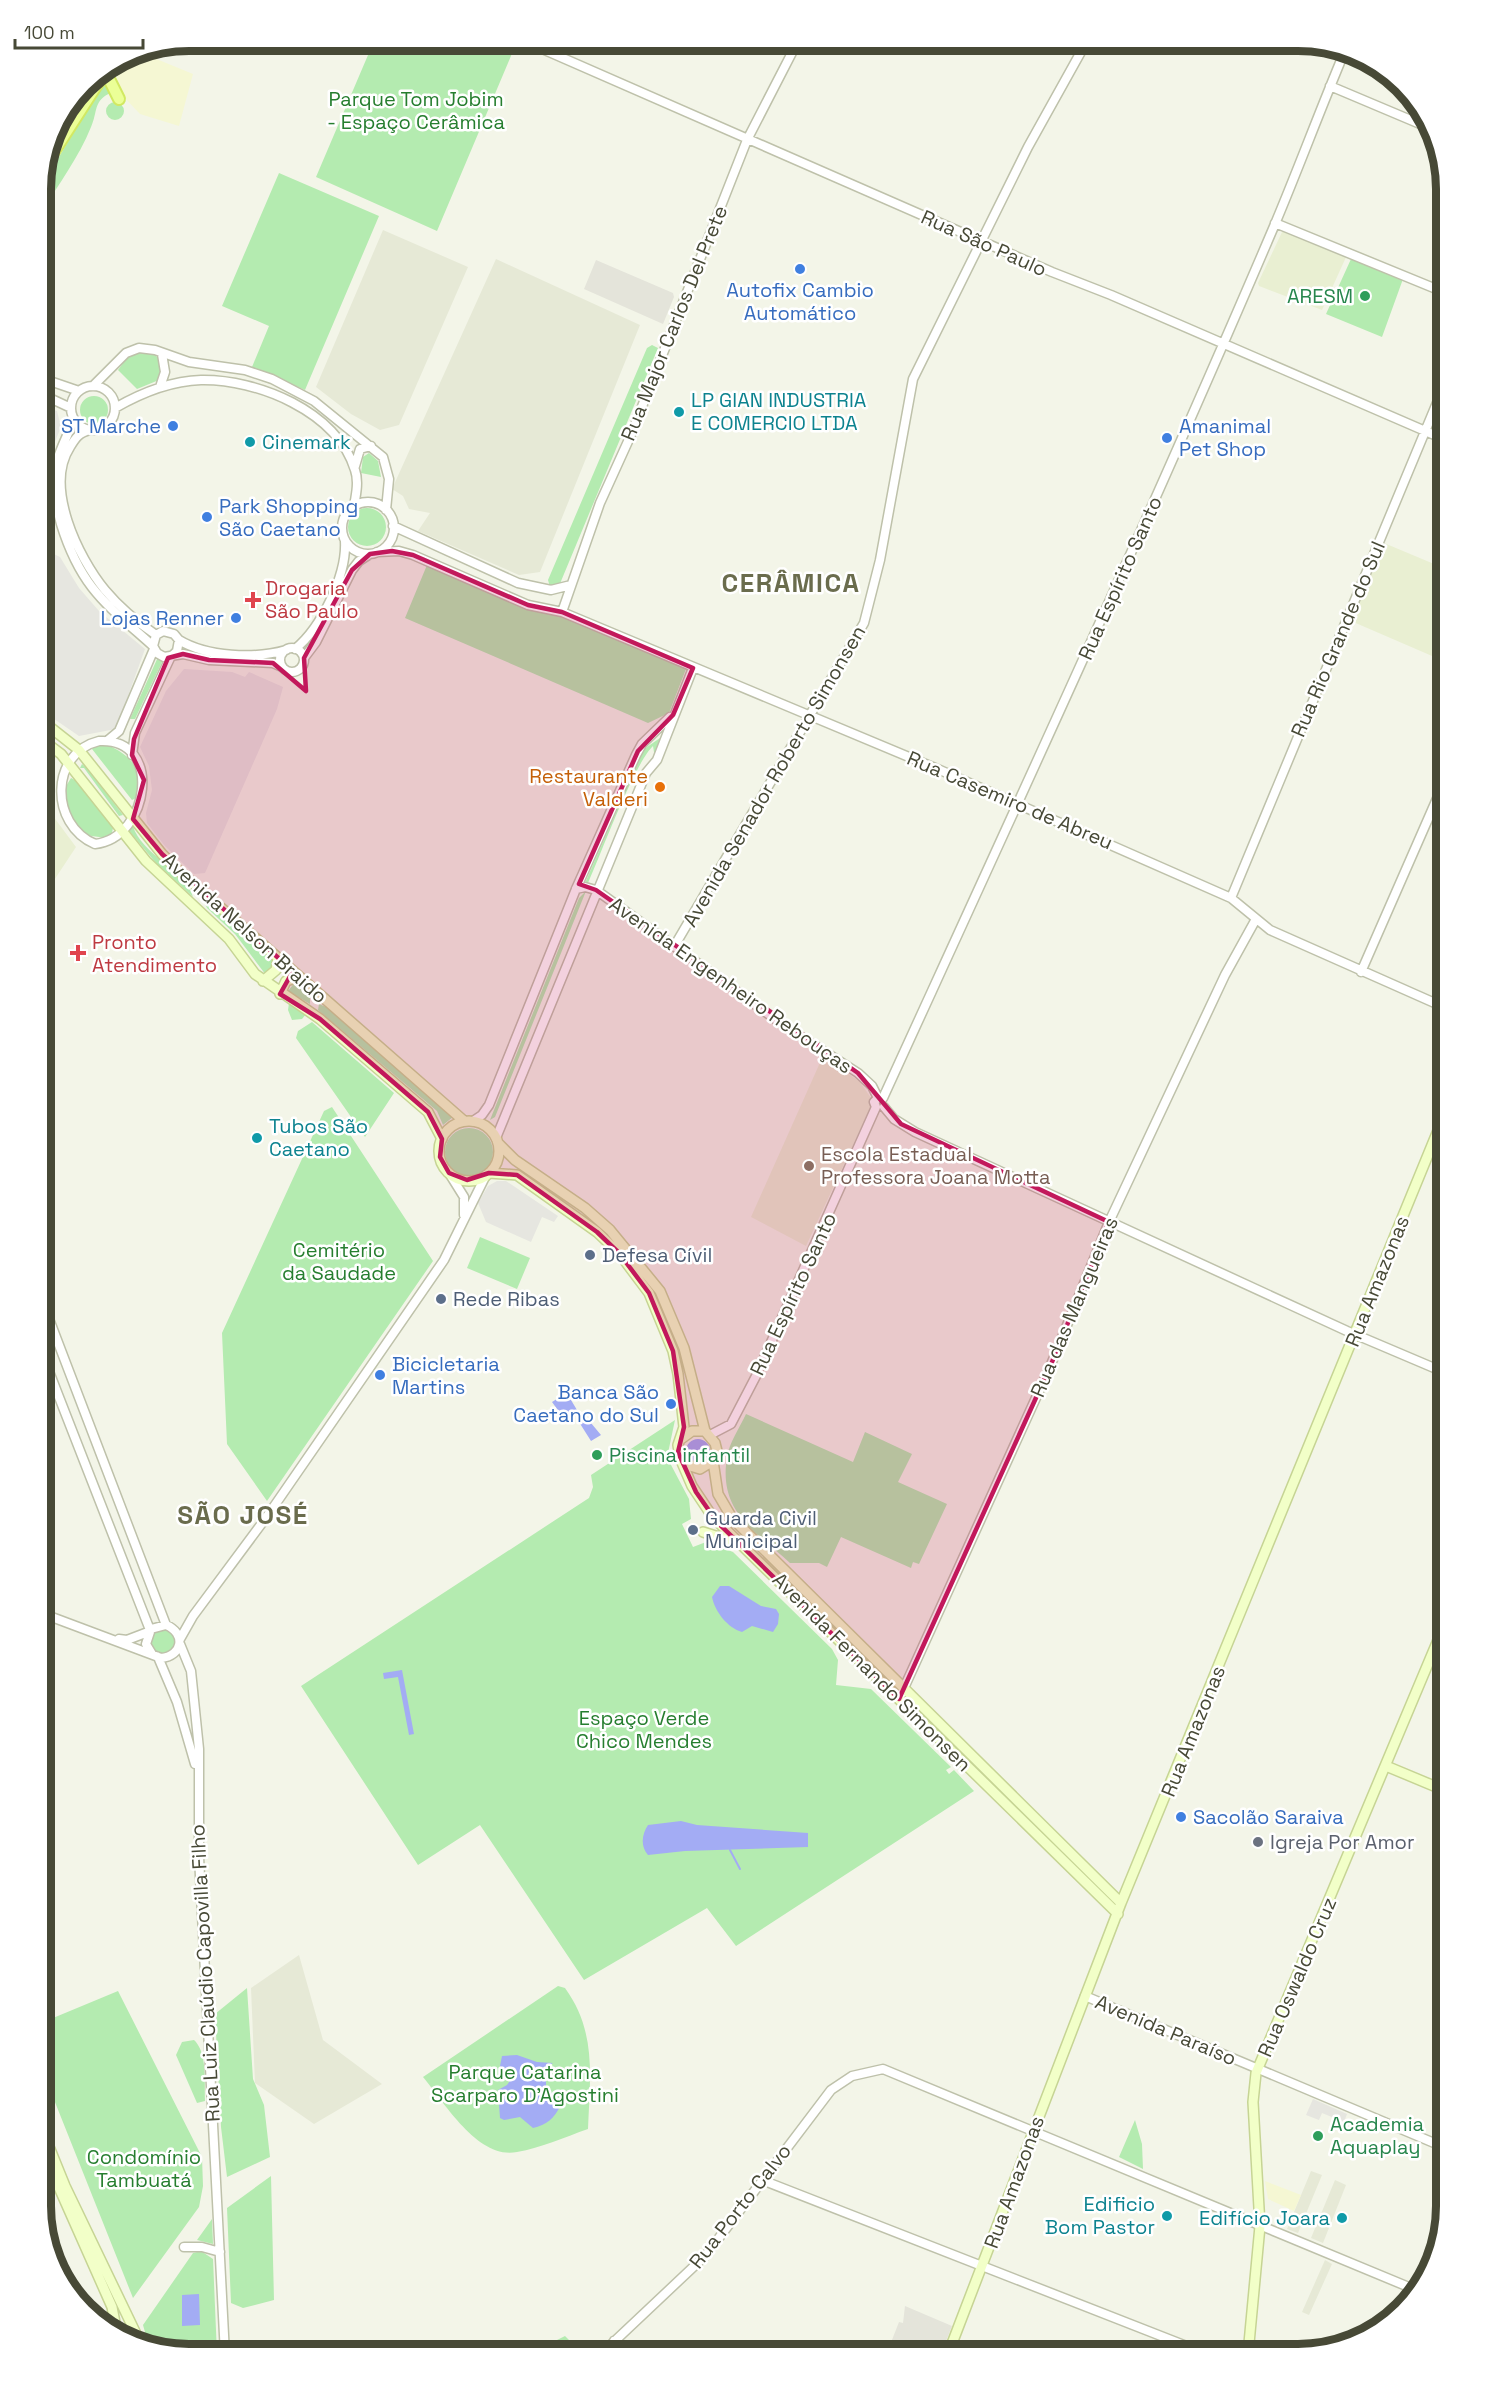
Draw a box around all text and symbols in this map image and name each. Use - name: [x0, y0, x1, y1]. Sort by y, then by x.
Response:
- scale bar: [15, 12, 142, 50]
- text: 100 m: [24, 21, 75, 44]
- park label: Parque Tom Jobim - Espaço Cerâmica: [327, 86, 505, 135]
- street label: Rua Major Carlos Del Prete: [615, 202, 733, 444]
- street label: Rua São Paulo: [917, 204, 1051, 282]
- marker: Autofix Cambio Automático: [793, 262, 807, 276]
- place label: Autofix Cambio Automático: [726, 277, 874, 326]
- place label: ARESM: [1287, 283, 1353, 309]
- marker: ARESM: [1358, 289, 1372, 303]
- place label: LP GIAN INDUSTRIA E COMERCIO LTDA: [691, 387, 867, 436]
- marker: LP GIAN INDUSTRIA E COMERCIO LTDA: [672, 405, 686, 419]
- place label: ST Marche: [61, 413, 161, 439]
- place label: Amanimal Pet Shop: [1179, 413, 1271, 462]
- marker: ST Marche: [166, 419, 180, 433]
- place label: Cinemark: [262, 429, 351, 455]
- marker: Amanimal Pet Shop: [1160, 431, 1174, 445]
- marker: Cinemark: [243, 435, 257, 449]
- street label: Rua Espírito Santo: [1072, 492, 1168, 664]
- place label: Park Shopping São Caetano: [219, 493, 358, 542]
- marker: Park Shopping São Caetano: [200, 510, 214, 524]
- street label: Rua Rio Grande do Sul: [1285, 537, 1391, 741]
- district label: CERÂMICA: [722, 566, 860, 600]
- place label: Drogaria São Paulo: [265, 575, 359, 624]
- marker: Drogaria São Paulo: [246, 593, 260, 607]
- place label: Lojas Renner: [100, 605, 224, 631]
- marker: Lojas Renner: [229, 611, 243, 625]
- street label: Avenida Senador Roberto Simonsen: [677, 621, 871, 931]
- street label: Rua Casemiro de Abreu: [903, 745, 1117, 855]
- place label: Restaurante Valderi: [529, 763, 648, 812]
- marker: Restaurante Valderi: [653, 780, 667, 794]
- street label: Avenida Nelson Braido: [157, 847, 333, 1009]
- street label: Avenida Engenheiro Rebouças: [604, 891, 858, 1079]
- place label: Pronto Atendimento: [92, 929, 217, 978]
- marker: Pronto Atendimento: [69, 944, 87, 962]
- place label: Tubos São Caetano: [269, 1113, 368, 1162]
- marker: Tubos São Caetano: [250, 1131, 264, 1145]
- place label: Escola Estadual Professora Joana Motta: [821, 1141, 1051, 1190]
- marker: Escola Estadual Professora Joana Motta: [802, 1159, 816, 1173]
- street label: Rua Espírito Santo: [744, 1208, 842, 1380]
- street label: Rua Amazonas: [1339, 1212, 1415, 1350]
- street label: Rua das Mangueiras: [1024, 1213, 1124, 1401]
- park label: Cemitério da Saudade: [282, 1237, 396, 1286]
- place label: Defesa Cívil: [602, 1242, 712, 1268]
- marker: Defesa Cívil: [583, 1248, 597, 1262]
- place label: Rede Ribas: [453, 1286, 560, 1312]
- marker: Rede Ribas: [434, 1292, 448, 1306]
- place label: Bicicletaria Martins: [392, 1351, 500, 1400]
- marker: Bicicletaria Martins: [373, 1368, 387, 1382]
- place label: Banca São Caetano do Sul: [513, 1379, 659, 1428]
- marker: Banca São Caetano do Sul: [664, 1397, 678, 1411]
- place label: Piscina infantil: [609, 1442, 750, 1468]
- marker: Piscina infantil: [590, 1448, 604, 1462]
- district label: SÃO JOSÉ: [177, 1498, 309, 1532]
- place label: Guarda Civil Municipal: [705, 1505, 817, 1554]
- marker: Guarda Civil Municipal: [686, 1523, 700, 1537]
- street label: Avenida Fernando Simonsen: [767, 1567, 977, 1777]
- street label: Rua Amazonas: [1155, 1662, 1231, 1800]
- park label: Espaço Verde Chico Mendes: [576, 1705, 712, 1754]
- place label: Sacolão Saraiva: [1193, 1804, 1344, 1830]
- marker: Sacolão Saraiva: [1174, 1810, 1188, 1824]
- street label: Rua Luiz Claúdio Capovilla Filho: [184, 1823, 226, 2123]
- place label: Igreja Por Amor: [1270, 1829, 1415, 1855]
- marker: Igreja Por Amor: [1251, 1835, 1265, 1849]
- street label: Rua Oswaldo Cruz: [1252, 1893, 1342, 2061]
- street label: Avenida Paraíso: [1091, 1989, 1241, 2071]
- park label: Parque Catarina Scarparo D'Agostini: [431, 2059, 619, 2108]
- place label: Academia Aquaplay: [1330, 2111, 1424, 2160]
- street label: Rua Amazonas: [978, 2112, 1050, 2252]
- marker: Academia Aquaplay: [1311, 2129, 1325, 2143]
- street label: Rua Porto Calvo: [683, 2138, 797, 2274]
- park label: Condomínio Tambuatá: [87, 2144, 201, 2193]
- place label: Edificio Bom Pastor: [1045, 2191, 1155, 2240]
- place label: Edifício Joara: [1199, 2205, 1330, 2231]
- marker: Edificio Bom Pastor: [1160, 2209, 1174, 2223]
- marker: Edifício Joara: [1335, 2211, 1349, 2225]

